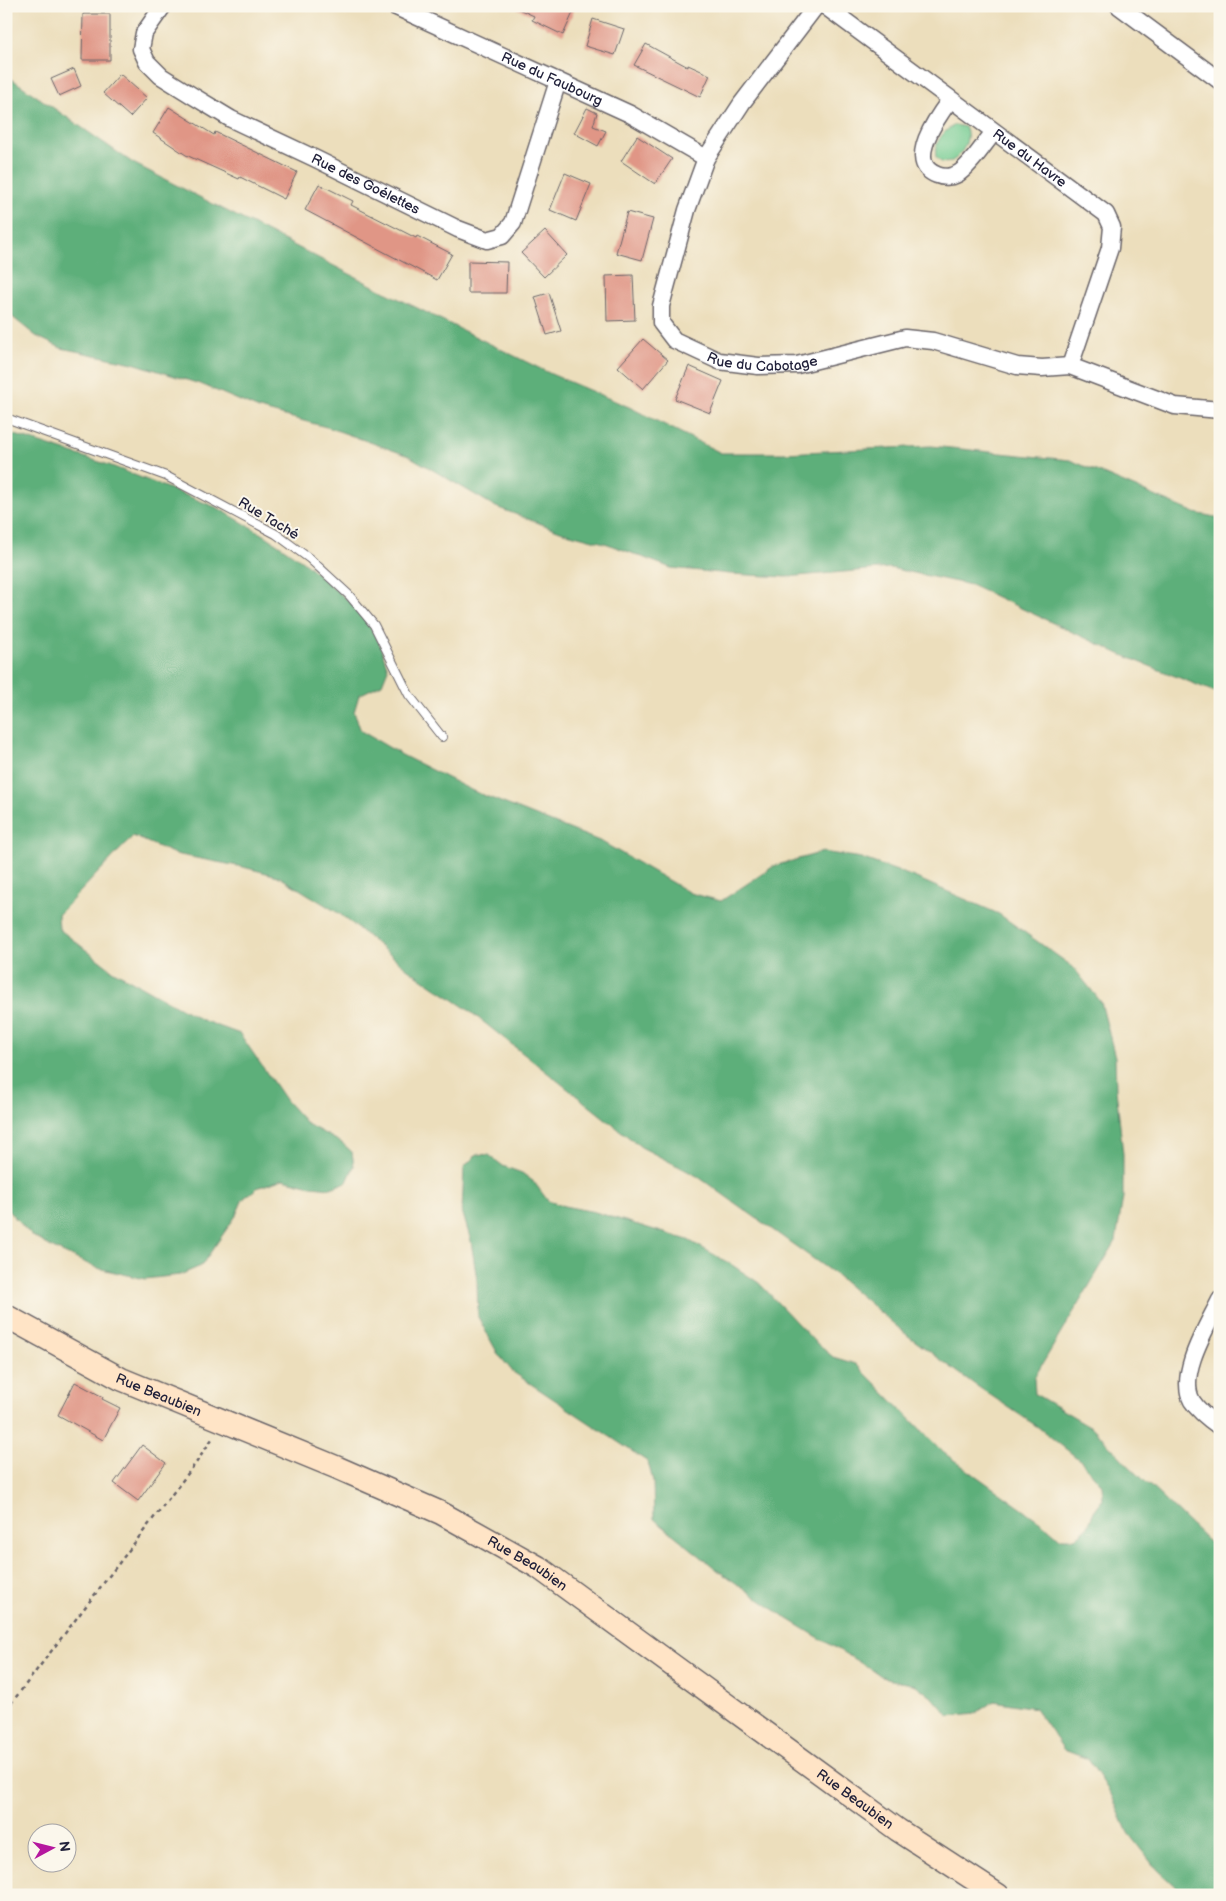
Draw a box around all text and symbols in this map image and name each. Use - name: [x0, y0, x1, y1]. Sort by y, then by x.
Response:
- street label: Rue du Faubourg: [499, 48, 605, 109]
- street label: Rue du Havre: [989, 125, 1070, 191]
- street label: Rue des Goélettes: [309, 150, 423, 218]
- street label: Rue du Cabotage: [704, 349, 819, 375]
- street label: Rue Taché: [235, 494, 303, 543]
- street label: Rue Beaubien: [113, 1370, 204, 1420]
- street label: Rue Beaubien: [484, 1533, 571, 1595]
- street label: Rue Beaubien: [813, 1766, 897, 1833]
- north arrow: [28, 1824, 78, 1874]
- text: N: [55, 1840, 73, 1853]

